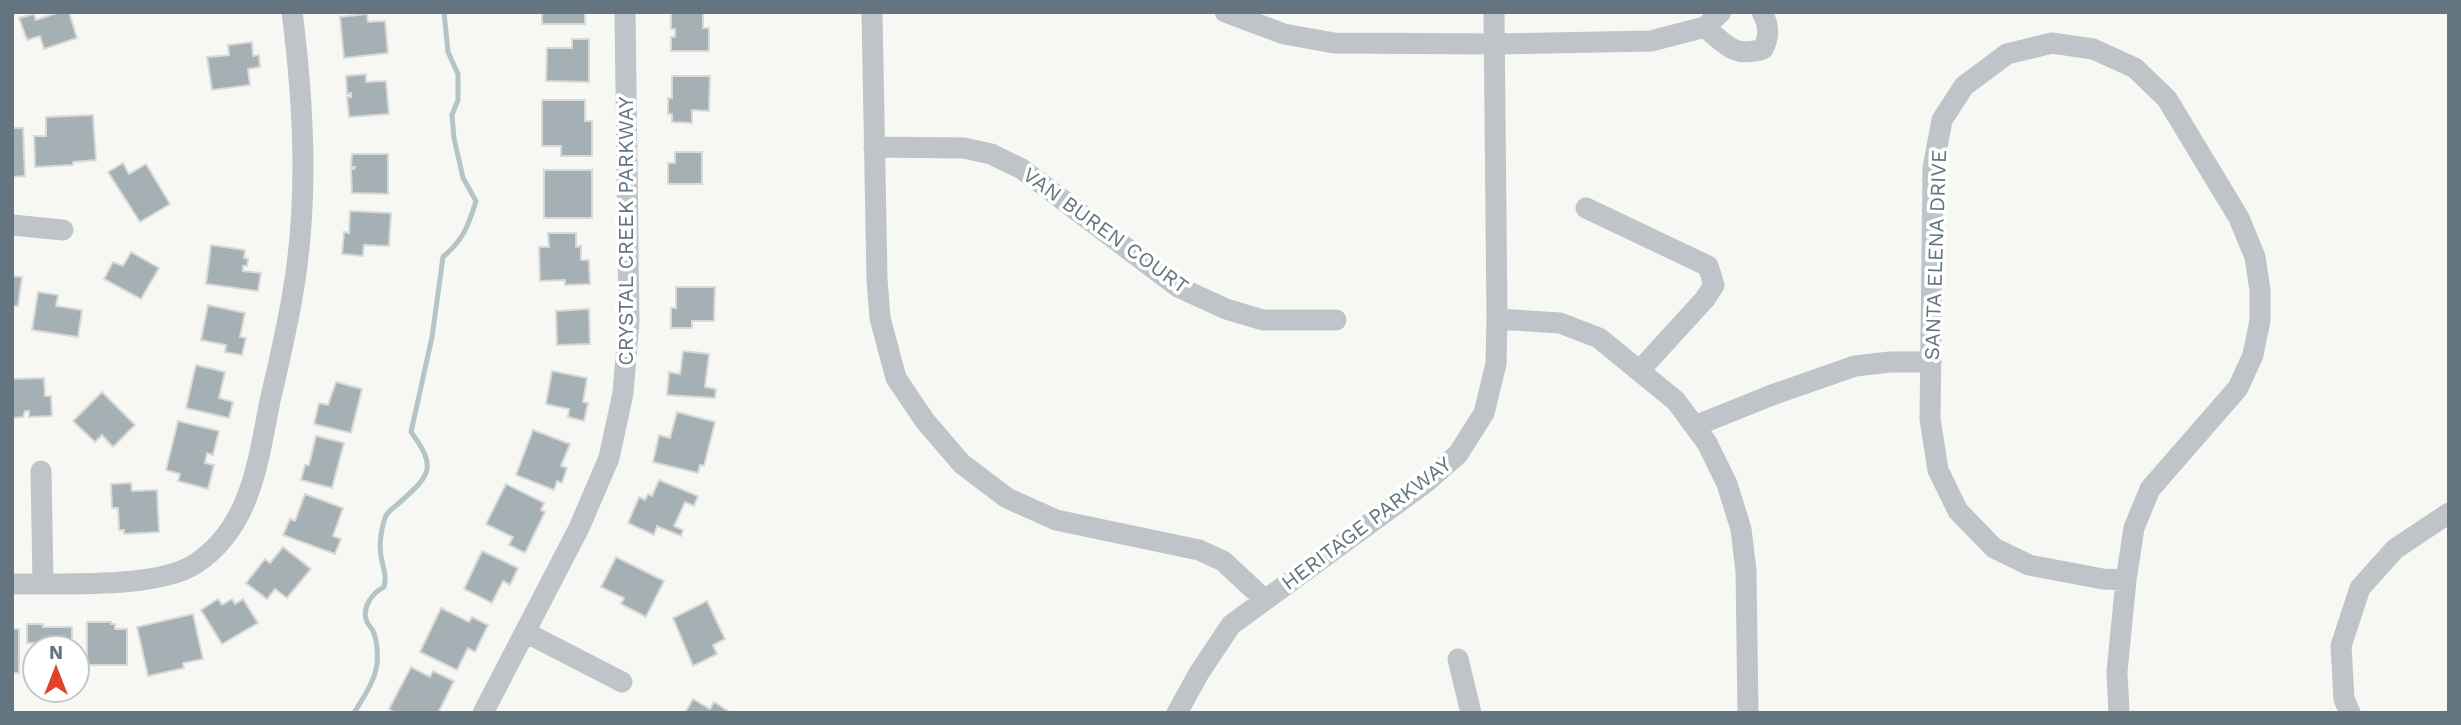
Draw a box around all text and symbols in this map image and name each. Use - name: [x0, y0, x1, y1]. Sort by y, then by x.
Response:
- street label: CRYSTAL CREEK PARKWAY: [613, 96, 638, 366]
- street label: SANTA ELENA DRIVE: [1919, 149, 1951, 361]
- street label: VAN BUREN COURT: [1018, 162, 1194, 299]
- street label: HERITAGE PARKWAY: [1276, 451, 1456, 595]
- north arrow: [21, 634, 91, 704]
- text: N: [49, 641, 63, 664]

